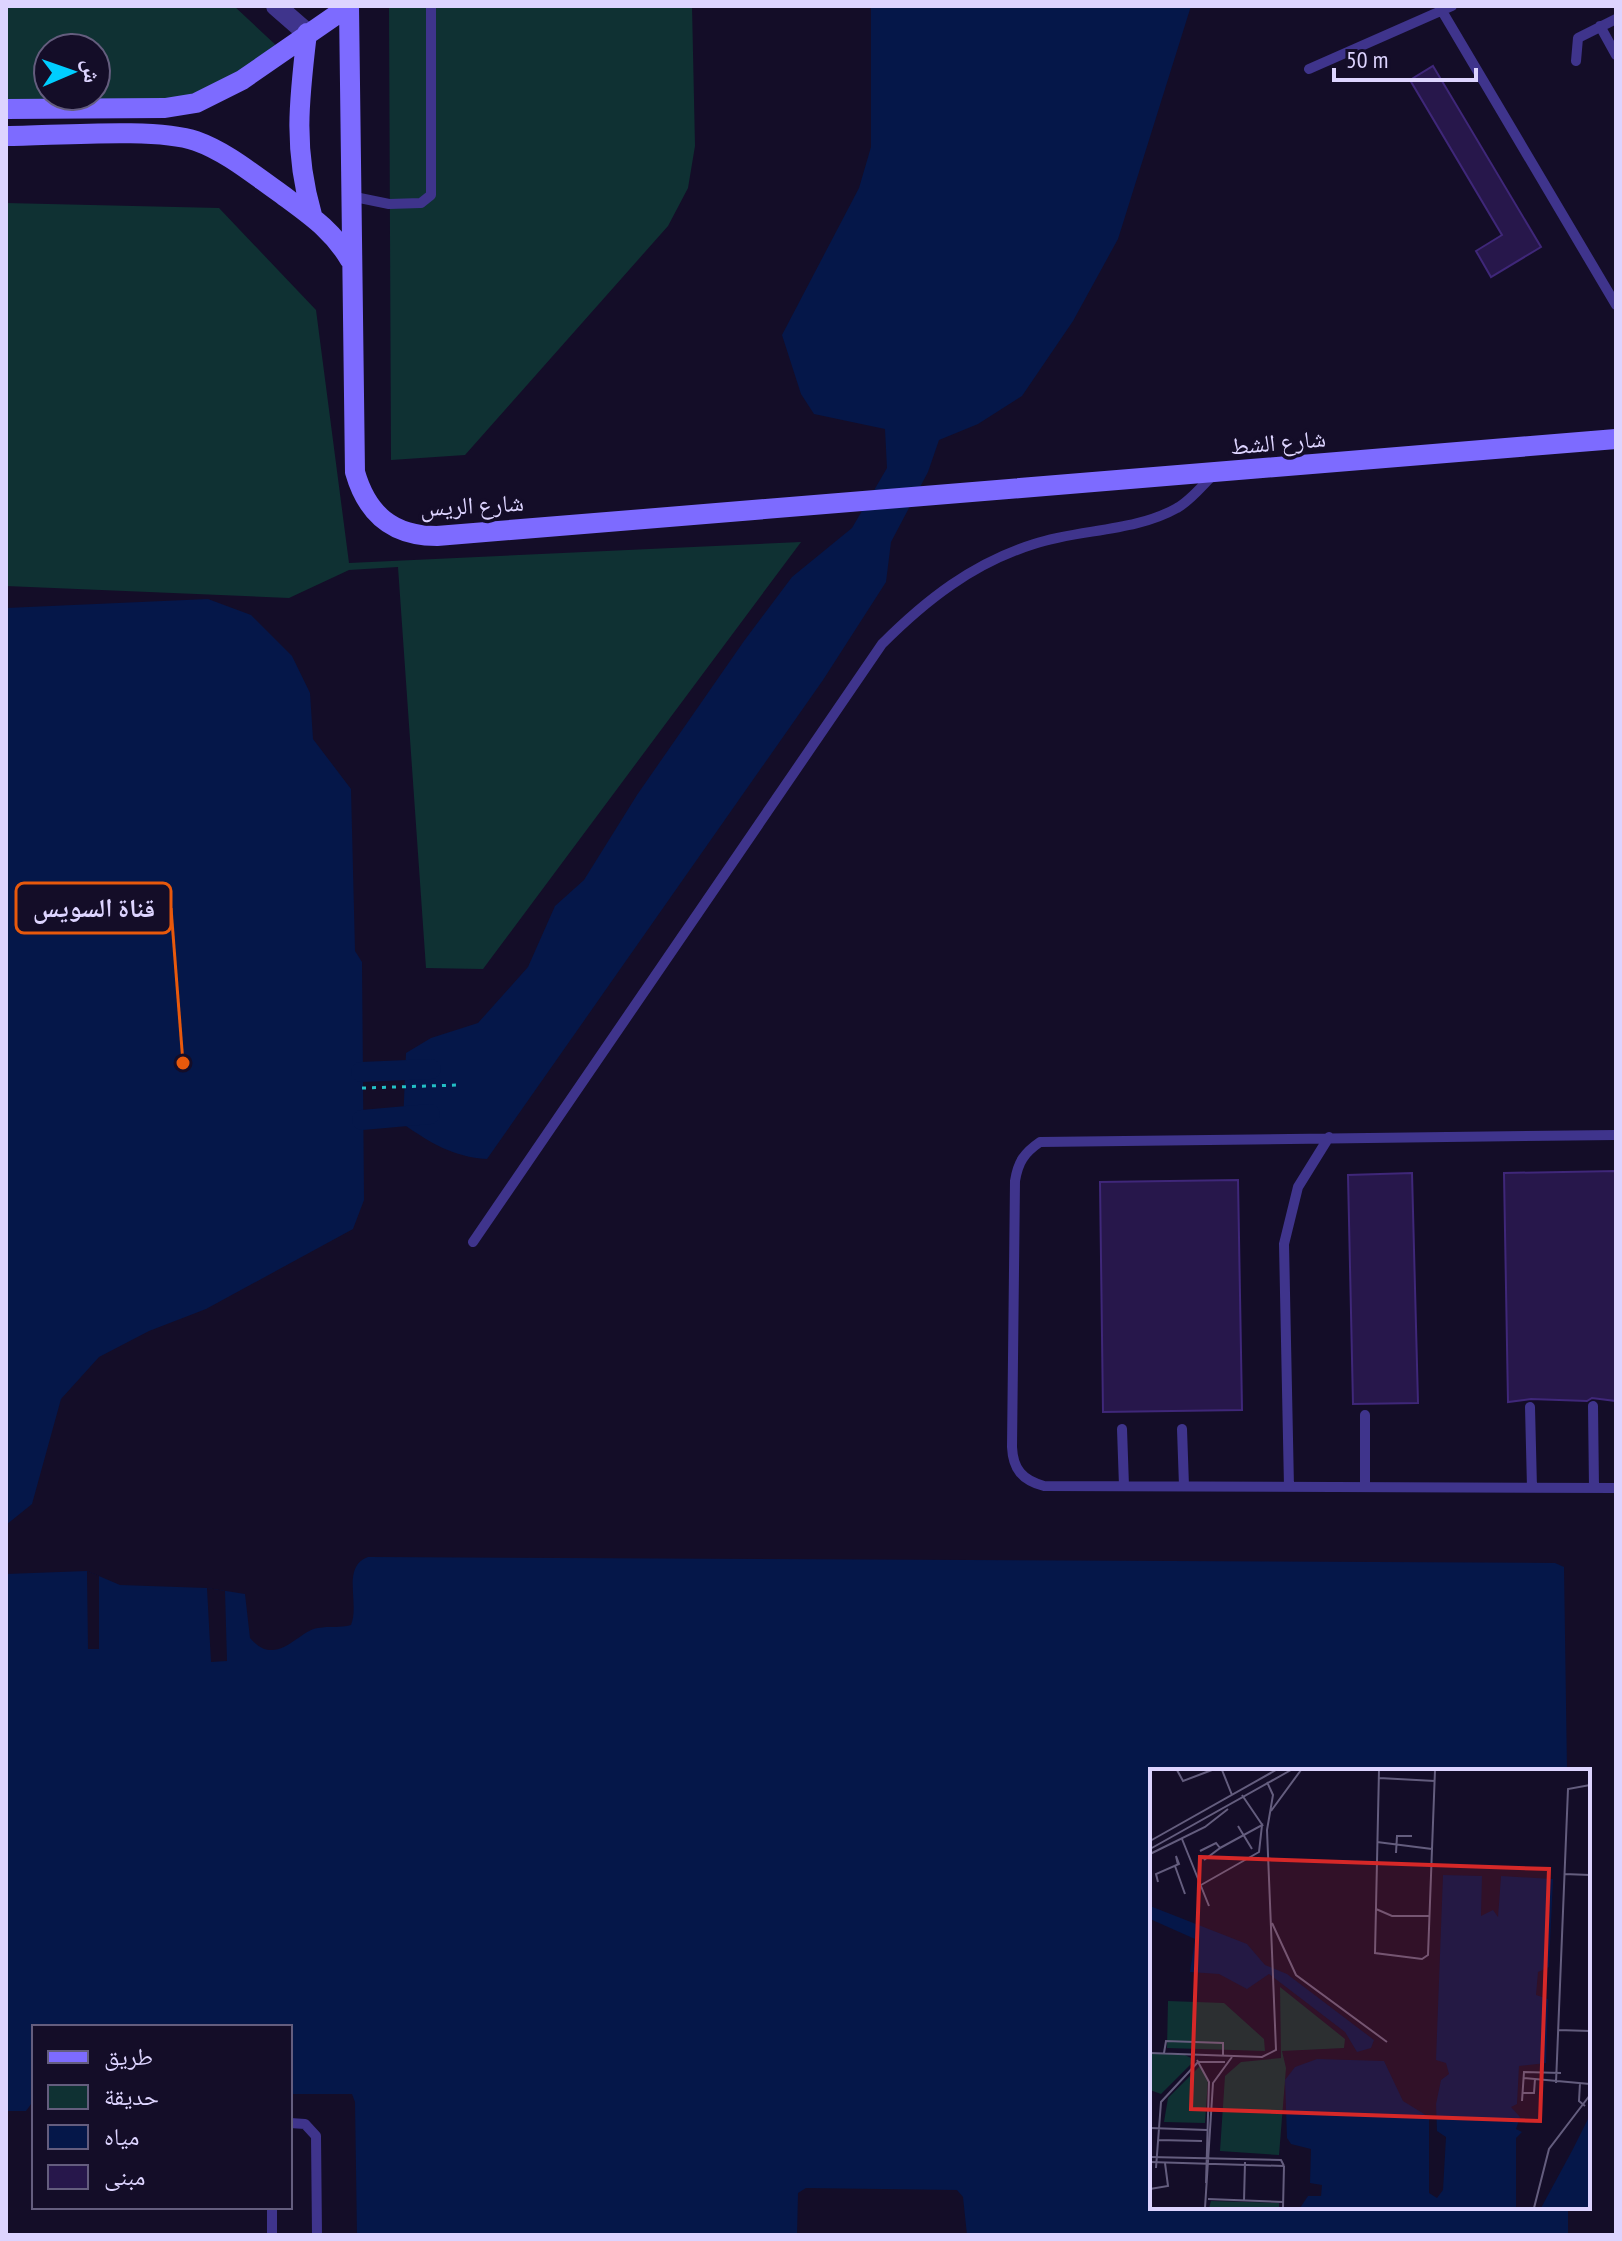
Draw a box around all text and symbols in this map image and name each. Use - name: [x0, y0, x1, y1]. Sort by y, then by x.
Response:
- north arrow: [32, 32, 112, 112]
- scale bar: [1334, 32, 1476, 82]
- text: 50 m: [1346, 44, 1388, 75]
- text: ش: [78, 59, 106, 83]
- street label: شارع الشط: [1229, 422, 1327, 462]
- street label: شارع الريس: [419, 487, 525, 523]
- callout: قناة السويس: [16, 883, 171, 933]
- text: قناة السويس: [33, 891, 155, 924]
- inset map: [1150, 1769, 1590, 2209]
- legend: [32, 2025, 292, 2209]
- text: طريق: [104, 2041, 153, 2072]
- text: حديقة: [104, 2081, 159, 2112]
- text: مياه: [104, 2121, 139, 2152]
- text: مبنى: [104, 2161, 145, 2192]

